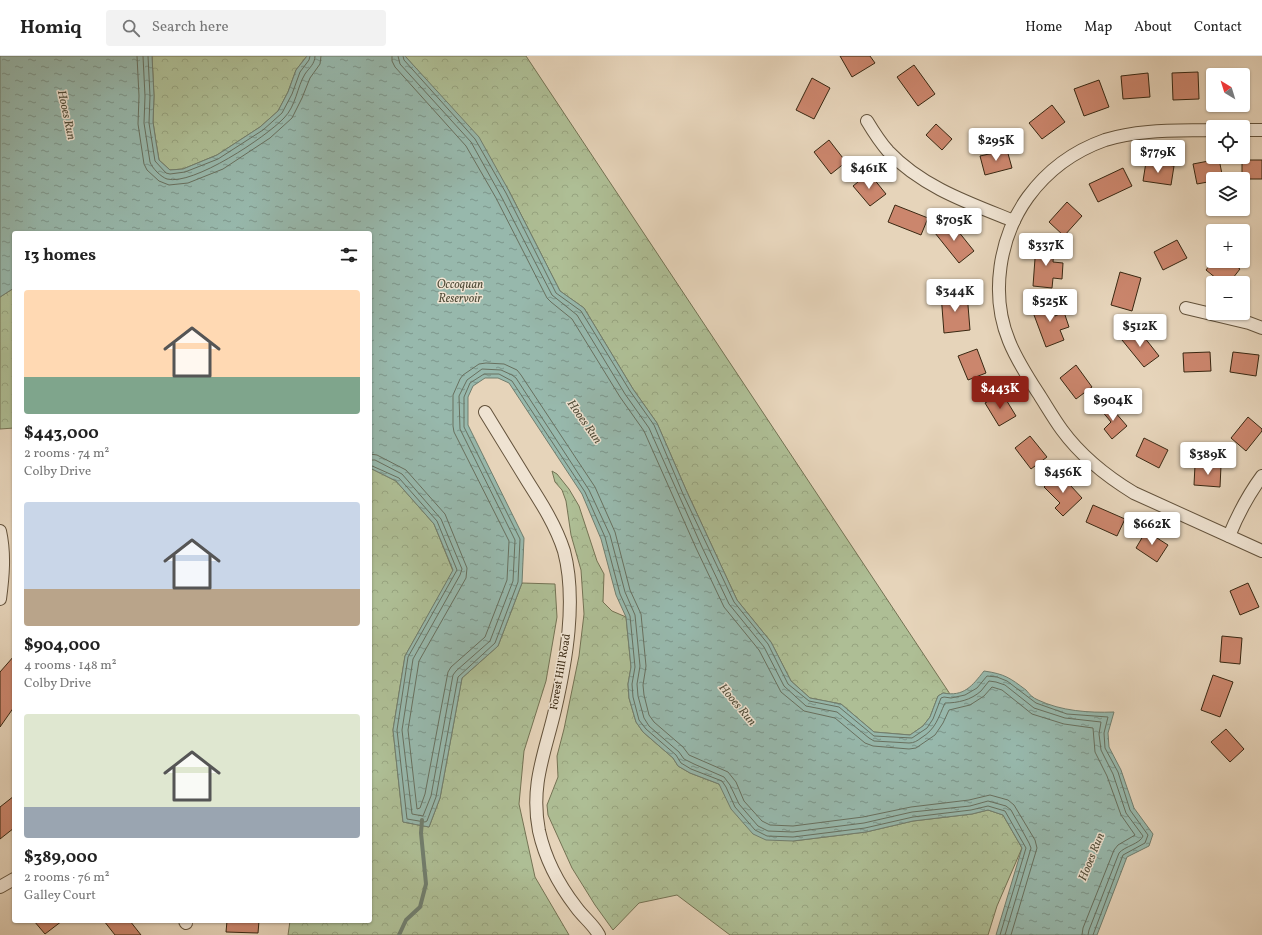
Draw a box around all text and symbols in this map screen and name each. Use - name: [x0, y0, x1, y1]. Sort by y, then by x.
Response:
- search box: [106, 10, 386, 46]
- text: Homiq: [20, 15, 82, 41]
- icon: search: [120, 17, 142, 39]
- text: Search here: [152, 17, 229, 38]
- text: Home: [1025, 18, 1062, 37]
- text: Map: [1084, 18, 1112, 37]
- text: About: [1134, 18, 1172, 37]
- text: Contact: [1194, 18, 1242, 37]
- north arrow: [1206, 68, 1250, 112]
- map controls: [1206, 68, 1250, 320]
- water label: Hooes Run: [53, 89, 79, 141]
- button: locate: [1206, 120, 1250, 164]
- pin: $295K: [968, 128, 1024, 162]
- text: $295K: [978, 132, 1014, 150]
- pin: $779K: [1130, 140, 1186, 174]
- text: $779K: [1140, 144, 1176, 162]
- pin: $461K: [841, 156, 897, 190]
- text: $461K: [851, 160, 887, 178]
- button: layers: [1206, 172, 1250, 216]
- pin: $705K: [926, 208, 982, 242]
- text: $705K: [936, 212, 972, 230]
- button: +: [1206, 224, 1250, 268]
- pin: $337K: [1018, 233, 1074, 267]
- text: $337K: [1028, 237, 1064, 255]
- text: 13 homes: [24, 244, 96, 267]
- icon: filters: [338, 244, 360, 266]
- button: −: [1206, 276, 1250, 320]
- water label: Occoquan Reservoir: [437, 277, 483, 307]
- pin: $344K: [927, 279, 983, 313]
- text: $344K: [935, 283, 975, 301]
- pin: $525K: [1022, 289, 1078, 323]
- text: $525K: [1032, 293, 1068, 311]
- pin: $512K: [1112, 314, 1168, 348]
- icon: home: [156, 316, 228, 388]
- text: $512K: [1123, 318, 1157, 336]
- pin: $443K: [972, 376, 1028, 410]
- text: $443K: [981, 380, 1019, 398]
- pin: $904K: [1085, 388, 1141, 422]
- text: $904K: [1093, 392, 1133, 410]
- water label: Hooes Run: [563, 397, 605, 447]
- text: $443,000: [24, 422, 99, 445]
- pin: $389K: [1180, 442, 1236, 476]
- text: 2 rooms · 74 m²: [24, 445, 109, 463]
- text: $389K: [1189, 446, 1227, 464]
- pin: $456K: [1035, 460, 1091, 494]
- text: Colby Drive: [24, 463, 91, 481]
- text: $456K: [1044, 464, 1082, 482]
- pin: $662K: [1124, 512, 1180, 546]
- text: $662K: [1133, 516, 1171, 534]
- icon: home: [156, 528, 228, 600]
- street label: Forest Hill Road: [547, 633, 575, 711]
- text: $904,000: [24, 634, 100, 657]
- text: 4 rooms · 148 m²: [24, 657, 117, 675]
- text: Colby Drive: [24, 675, 91, 693]
- water label: Hooes Run: [715, 681, 759, 729]
- icon: home: [156, 740, 228, 812]
- water label: Hooes Run: [1075, 831, 1109, 883]
- text: $389,000: [24, 846, 97, 869]
- text: 2 rooms · 76 m²: [24, 869, 109, 887]
- text: Galley Court: [24, 887, 96, 905]

